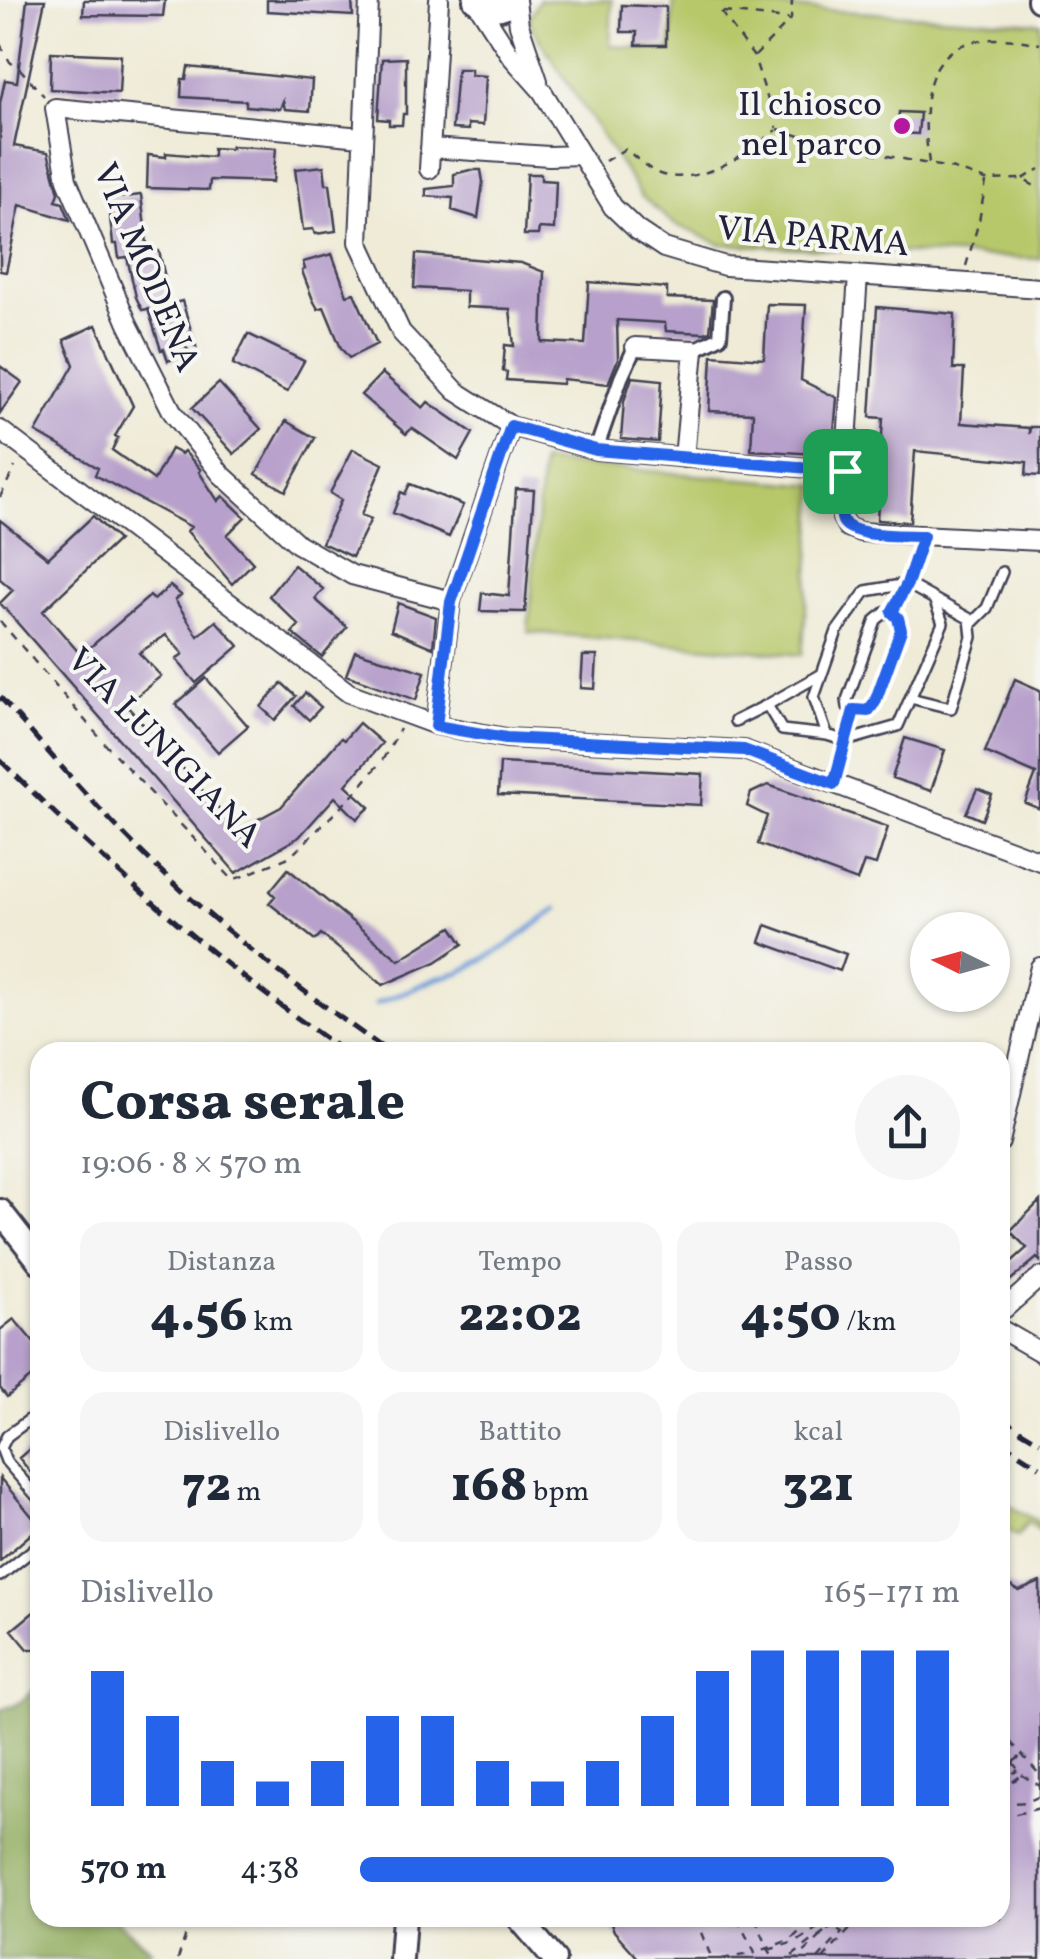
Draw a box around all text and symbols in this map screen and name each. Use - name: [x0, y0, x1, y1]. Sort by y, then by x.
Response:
- place label: Il chiosco nel parco: [738, 82, 882, 170]
- marker: Il chiosco nel parco: [891, 115, 913, 137]
- street label: VIA MODENA: [79, 156, 211, 380]
- street label: VIA PARMA: [715, 206, 911, 270]
- pin: [803, 429, 888, 514]
- icon: arrive: [818, 444, 873, 499]
- street label: VIA LUNIGIANA: [55, 638, 271, 860]
- north arrow: [910, 912, 1010, 1012]
- map controls: [910, 912, 1010, 1012]
- text: Corsa serale: [80, 1067, 405, 1143]
- button: share: [855, 1075, 960, 1180]
- text: 19:06 · 8 × 570 m: [80, 1143, 302, 1187]
- text: Distanza: [167, 1243, 276, 1282]
- text: Tempo: [478, 1243, 562, 1282]
- text: Passo: [784, 1243, 853, 1282]
- text: 4.56: [150, 1282, 248, 1352]
- text: 22:02: [458, 1282, 582, 1352]
- text: 4:50: [740, 1282, 841, 1352]
- text: km: [248, 1303, 293, 1342]
- text: /km: [841, 1303, 896, 1342]
- text: Dislivello: [163, 1413, 280, 1452]
- text: Battito: [478, 1413, 562, 1452]
- text: kcal: [793, 1413, 843, 1452]
- text: 72: [182, 1452, 231, 1522]
- text: 168: [451, 1452, 527, 1522]
- text: 321: [783, 1452, 854, 1522]
- text: m: [231, 1473, 261, 1512]
- text: bpm: [527, 1473, 589, 1512]
- text: Dislivello: [80, 1572, 214, 1616]
- text: 165–171 m: [823, 1572, 960, 1616]
- text: 570 m: [80, 1848, 167, 1892]
- text: 4:38: [240, 1848, 299, 1892]

